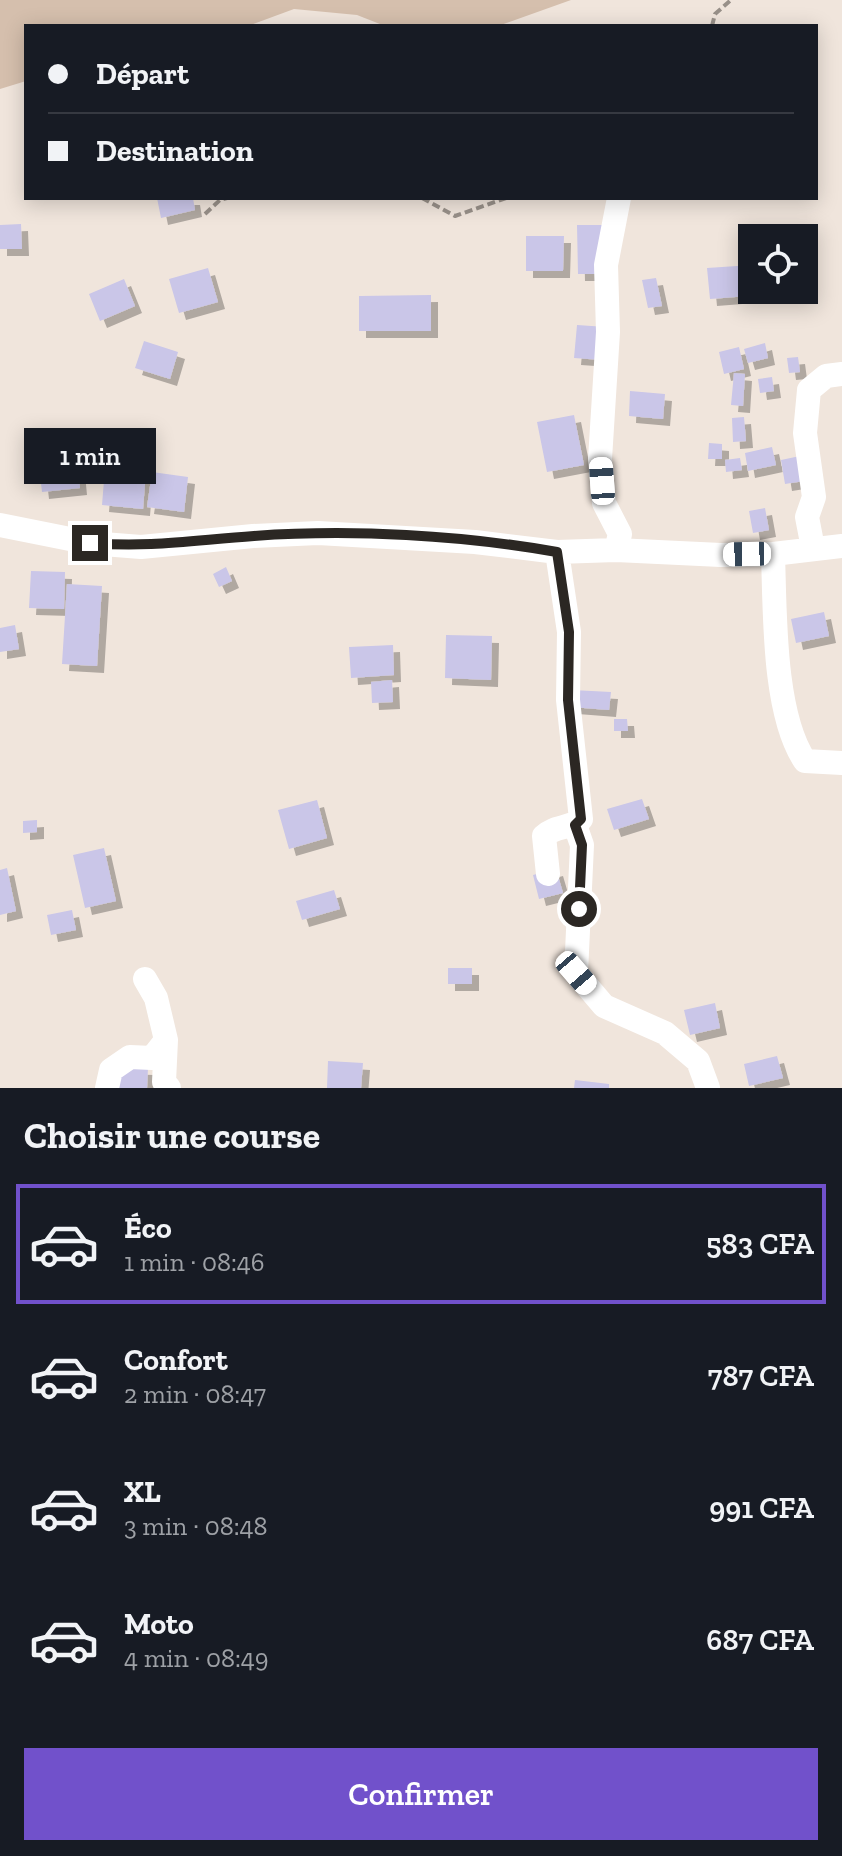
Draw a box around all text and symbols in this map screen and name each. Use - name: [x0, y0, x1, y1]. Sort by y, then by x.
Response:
- text: Départ: [96, 56, 189, 92]
- text: Destination: [96, 133, 253, 169]
- map controls: [738, 224, 818, 304]
- button: locate: [738, 224, 818, 304]
- callout: 1 min: [24, 427, 156, 483]
- text: 1 min: [59, 440, 121, 472]
- car: [588, 456, 616, 506]
- route end: [72, 525, 108, 561]
- car: [723, 542, 771, 566]
- route start: [561, 891, 597, 927]
- car: [551, 947, 601, 999]
- text: Choisir une course: [24, 1114, 320, 1157]
- icon: car: [28, 1208, 100, 1280]
- text: Éco: [124, 1210, 172, 1246]
- text: 583 CFA: [706, 1226, 814, 1262]
- text: 1 min · 08:46: [124, 1246, 265, 1278]
- icon: car: [28, 1340, 100, 1412]
- text: Confort: [124, 1342, 228, 1378]
- text: 787 CFA: [708, 1358, 814, 1394]
- text: 2 min · 08:47: [124, 1378, 266, 1410]
- icon: car: [28, 1472, 100, 1544]
- text: XL: [124, 1474, 161, 1510]
- text: 991 CFA: [709, 1490, 814, 1526]
- text: 3 min · 08:48: [124, 1510, 268, 1542]
- icon: car: [28, 1604, 100, 1676]
- text: Moto: [124, 1606, 194, 1642]
- text: 687 CFA: [706, 1622, 814, 1658]
- text: 4 min · 08:49: [124, 1642, 269, 1674]
- button: Confirmer: [24, 1748, 818, 1840]

